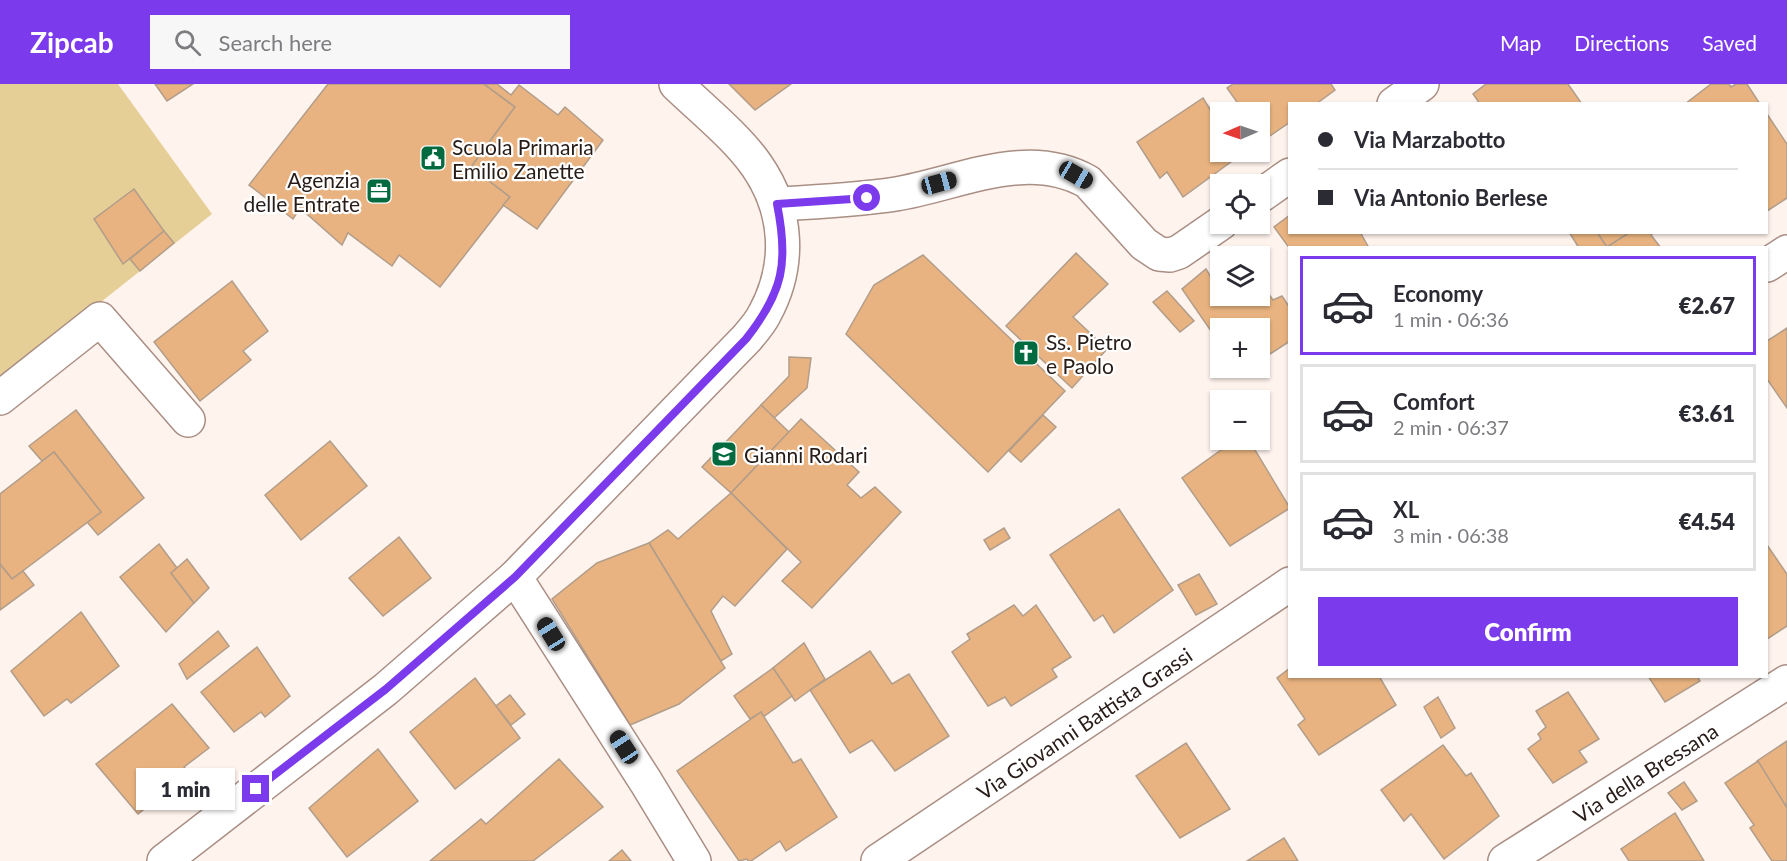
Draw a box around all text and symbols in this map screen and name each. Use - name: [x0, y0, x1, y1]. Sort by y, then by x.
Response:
- search box: [150, 15, 570, 69]
- text: Zipcab: [30, 25, 114, 59]
- icon: search: [171, 26, 204, 59]
- text: Search here: [219, 29, 332, 56]
- text: Map: [1500, 30, 1541, 55]
- text: Directions: [1574, 30, 1669, 55]
- text: Saved: [1702, 30, 1757, 55]
- north arrow: [1210, 102, 1270, 162]
- map controls: [1210, 102, 1270, 450]
- text: Via Marzabotto: [1354, 126, 1505, 153]
- place label: Scuola Primaria Emilio Zanette: [452, 134, 594, 183]
- public building icon: Scuola Primaria Emilio Zanette: [418, 143, 448, 173]
- car: [1056, 158, 1096, 192]
- place label: Agenzia delle Entrate: [244, 167, 360, 216]
- car: [919, 170, 959, 196]
- button: locate: [1210, 174, 1270, 234]
- office icon: Agenzia delle Entrate: [364, 176, 394, 206]
- route start: [853, 184, 880, 211]
- text: Via Antonio Berlese: [1354, 184, 1548, 211]
- button: layers: [1210, 246, 1270, 306]
- icon: car: [1321, 279, 1375, 333]
- text: Economy: [1393, 280, 1483, 307]
- text: €2.67: [1679, 292, 1735, 319]
- text: 1 min · 06:36: [1393, 307, 1509, 331]
- button: +: [1210, 318, 1270, 378]
- place label: Ss. Pietro e Paolo: [1046, 329, 1132, 378]
- church icon: Ss. Pietro e Paolo: [1011, 338, 1041, 368]
- icon: car: [1321, 387, 1375, 441]
- text: Comfort: [1393, 388, 1475, 415]
- button: −: [1210, 390, 1270, 450]
- text: €3.61: [1679, 400, 1735, 427]
- text: 2 min · 06:37: [1393, 415, 1509, 439]
- school or university icon: Gianni Rodari: [709, 439, 739, 469]
- place label: Gianni Rodari: [744, 442, 868, 467]
- icon: car: [1321, 495, 1375, 549]
- text: XL: [1393, 496, 1419, 523]
- text: €4.54: [1679, 508, 1735, 535]
- text: 3 min · 06:38: [1393, 523, 1509, 547]
- button: Confirm: [1318, 597, 1738, 666]
- car: [534, 614, 568, 654]
- street label: Via Giovanni Battista Grassi: [971, 641, 1196, 804]
- street label: Via della Bressana: [1568, 717, 1722, 827]
- car: [607, 727, 641, 767]
- callout: 1 min: [136, 768, 235, 810]
- route end: [242, 775, 269, 802]
- text: 1 min: [161, 777, 210, 801]

